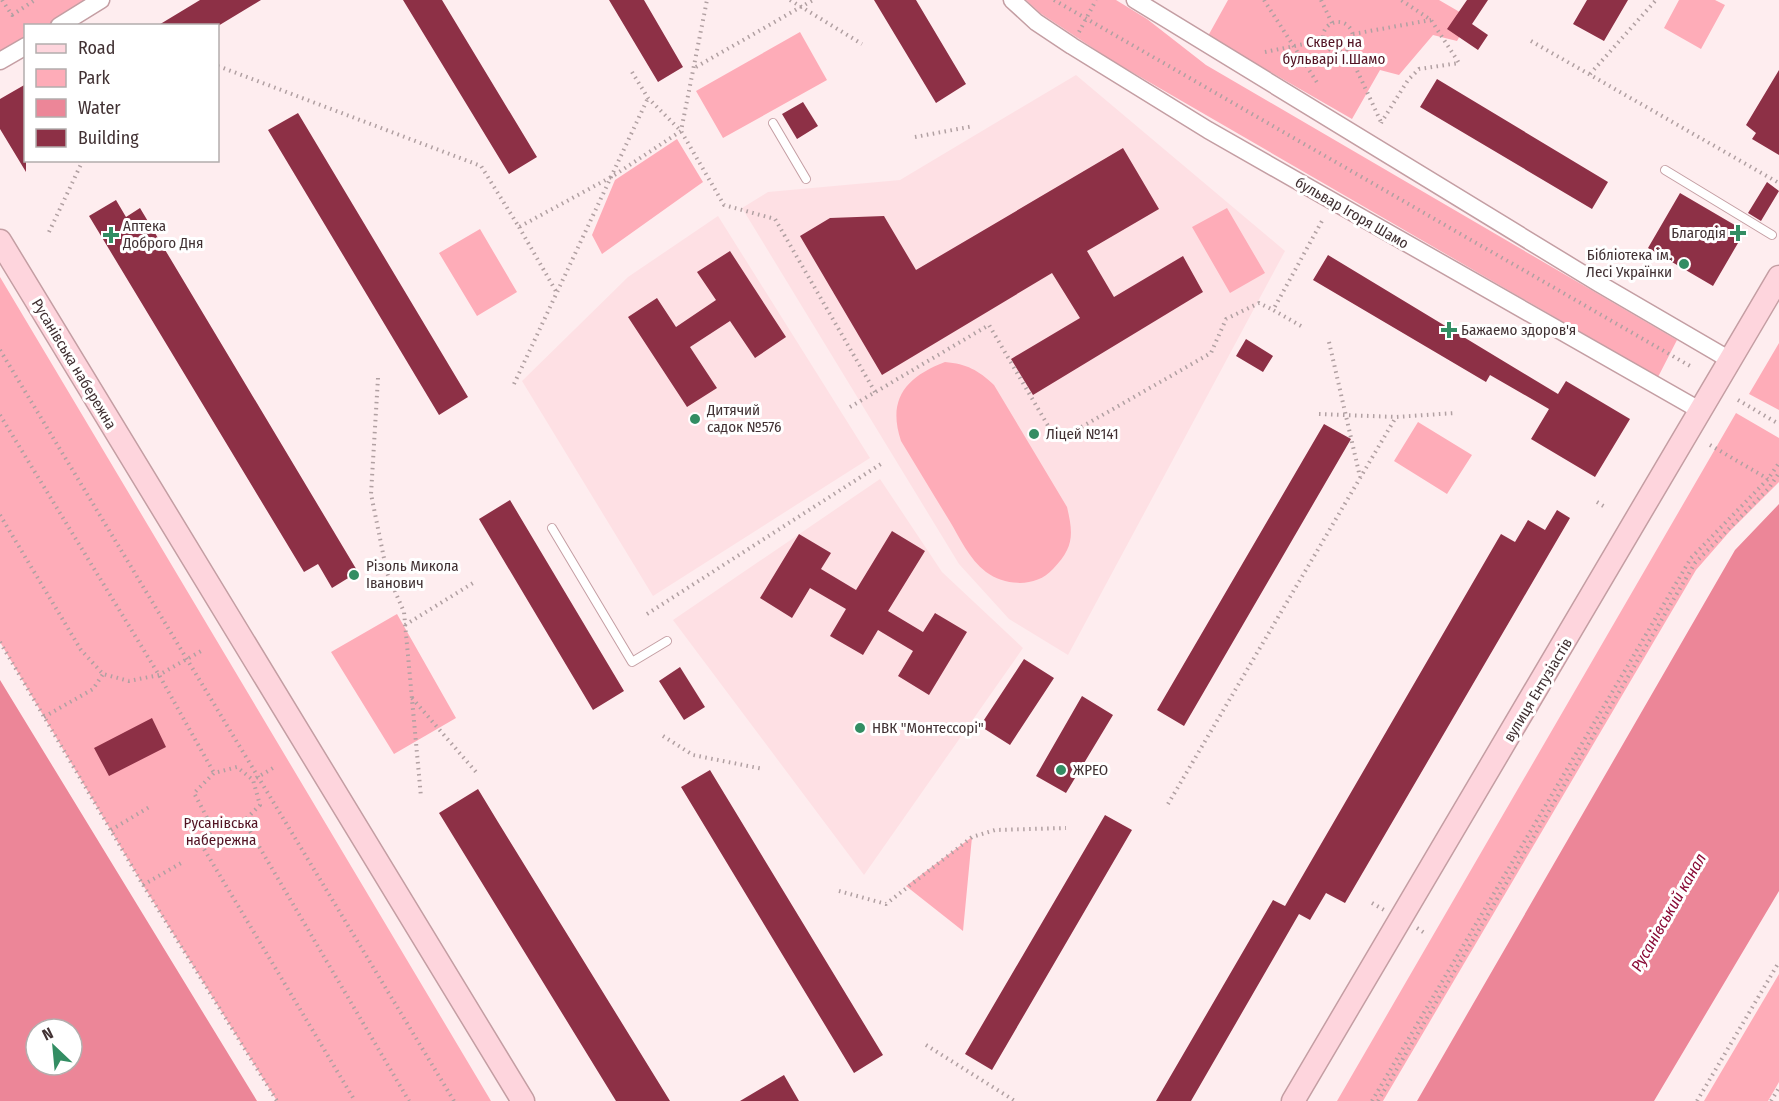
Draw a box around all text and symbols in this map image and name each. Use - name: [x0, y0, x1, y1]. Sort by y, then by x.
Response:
- legend: [24, 24, 219, 162]
- park label: Сквер на бульварі І.Шамо: [1283, 33, 1385, 68]
- text: Road: [78, 37, 115, 59]
- text: Park: [78, 67, 111, 89]
- text: Water: [78, 97, 121, 119]
- text: Building: [78, 127, 139, 149]
- street label: бульвар Ігоря Шамо: [1292, 173, 1412, 253]
- place label: Аптека Доброго Дня: [122, 217, 204, 252]
- place label: Благодія: [1671, 224, 1726, 242]
- marker: Благодія: [1731, 226, 1745, 240]
- marker: Аптека Доброго Дня: [104, 228, 118, 242]
- place label: Бібліотека ім. Лесі Українки: [1586, 246, 1672, 281]
- marker: Бібліотека ім. Лесі Українки: [1677, 257, 1691, 271]
- street label: Русанівська набережна: [28, 295, 120, 433]
- place label: Бажаемо здоров'я: [1461, 321, 1576, 339]
- marker: Бажаемо здоров'я: [1442, 323, 1456, 337]
- place label: Дитячий садок №576: [706, 401, 781, 436]
- marker: Дитячий садок №576: [688, 412, 702, 426]
- place label: Ліцей №141: [1046, 425, 1119, 443]
- marker: Ліцей №141: [1027, 427, 1041, 441]
- place label: Різоль Микола Іванович: [366, 557, 459, 592]
- marker: Різоль Микола Іванович: [347, 568, 361, 582]
- street label: вулиця Ентузіастів: [1500, 635, 1576, 745]
- place label: НВК "Монтессорі": [872, 719, 984, 737]
- marker: НВК "Монтессорі": [853, 721, 867, 735]
- place label: ЖРЕО: [1073, 761, 1108, 779]
- marker: ЖРЕО: [1054, 763, 1068, 777]
- park label: Русанівська набережна: [184, 814, 258, 849]
- water label: Русанівський канал: [1627, 850, 1710, 975]
- north arrow: [24, 1017, 84, 1077]
- text: N: [39, 1023, 56, 1045]

